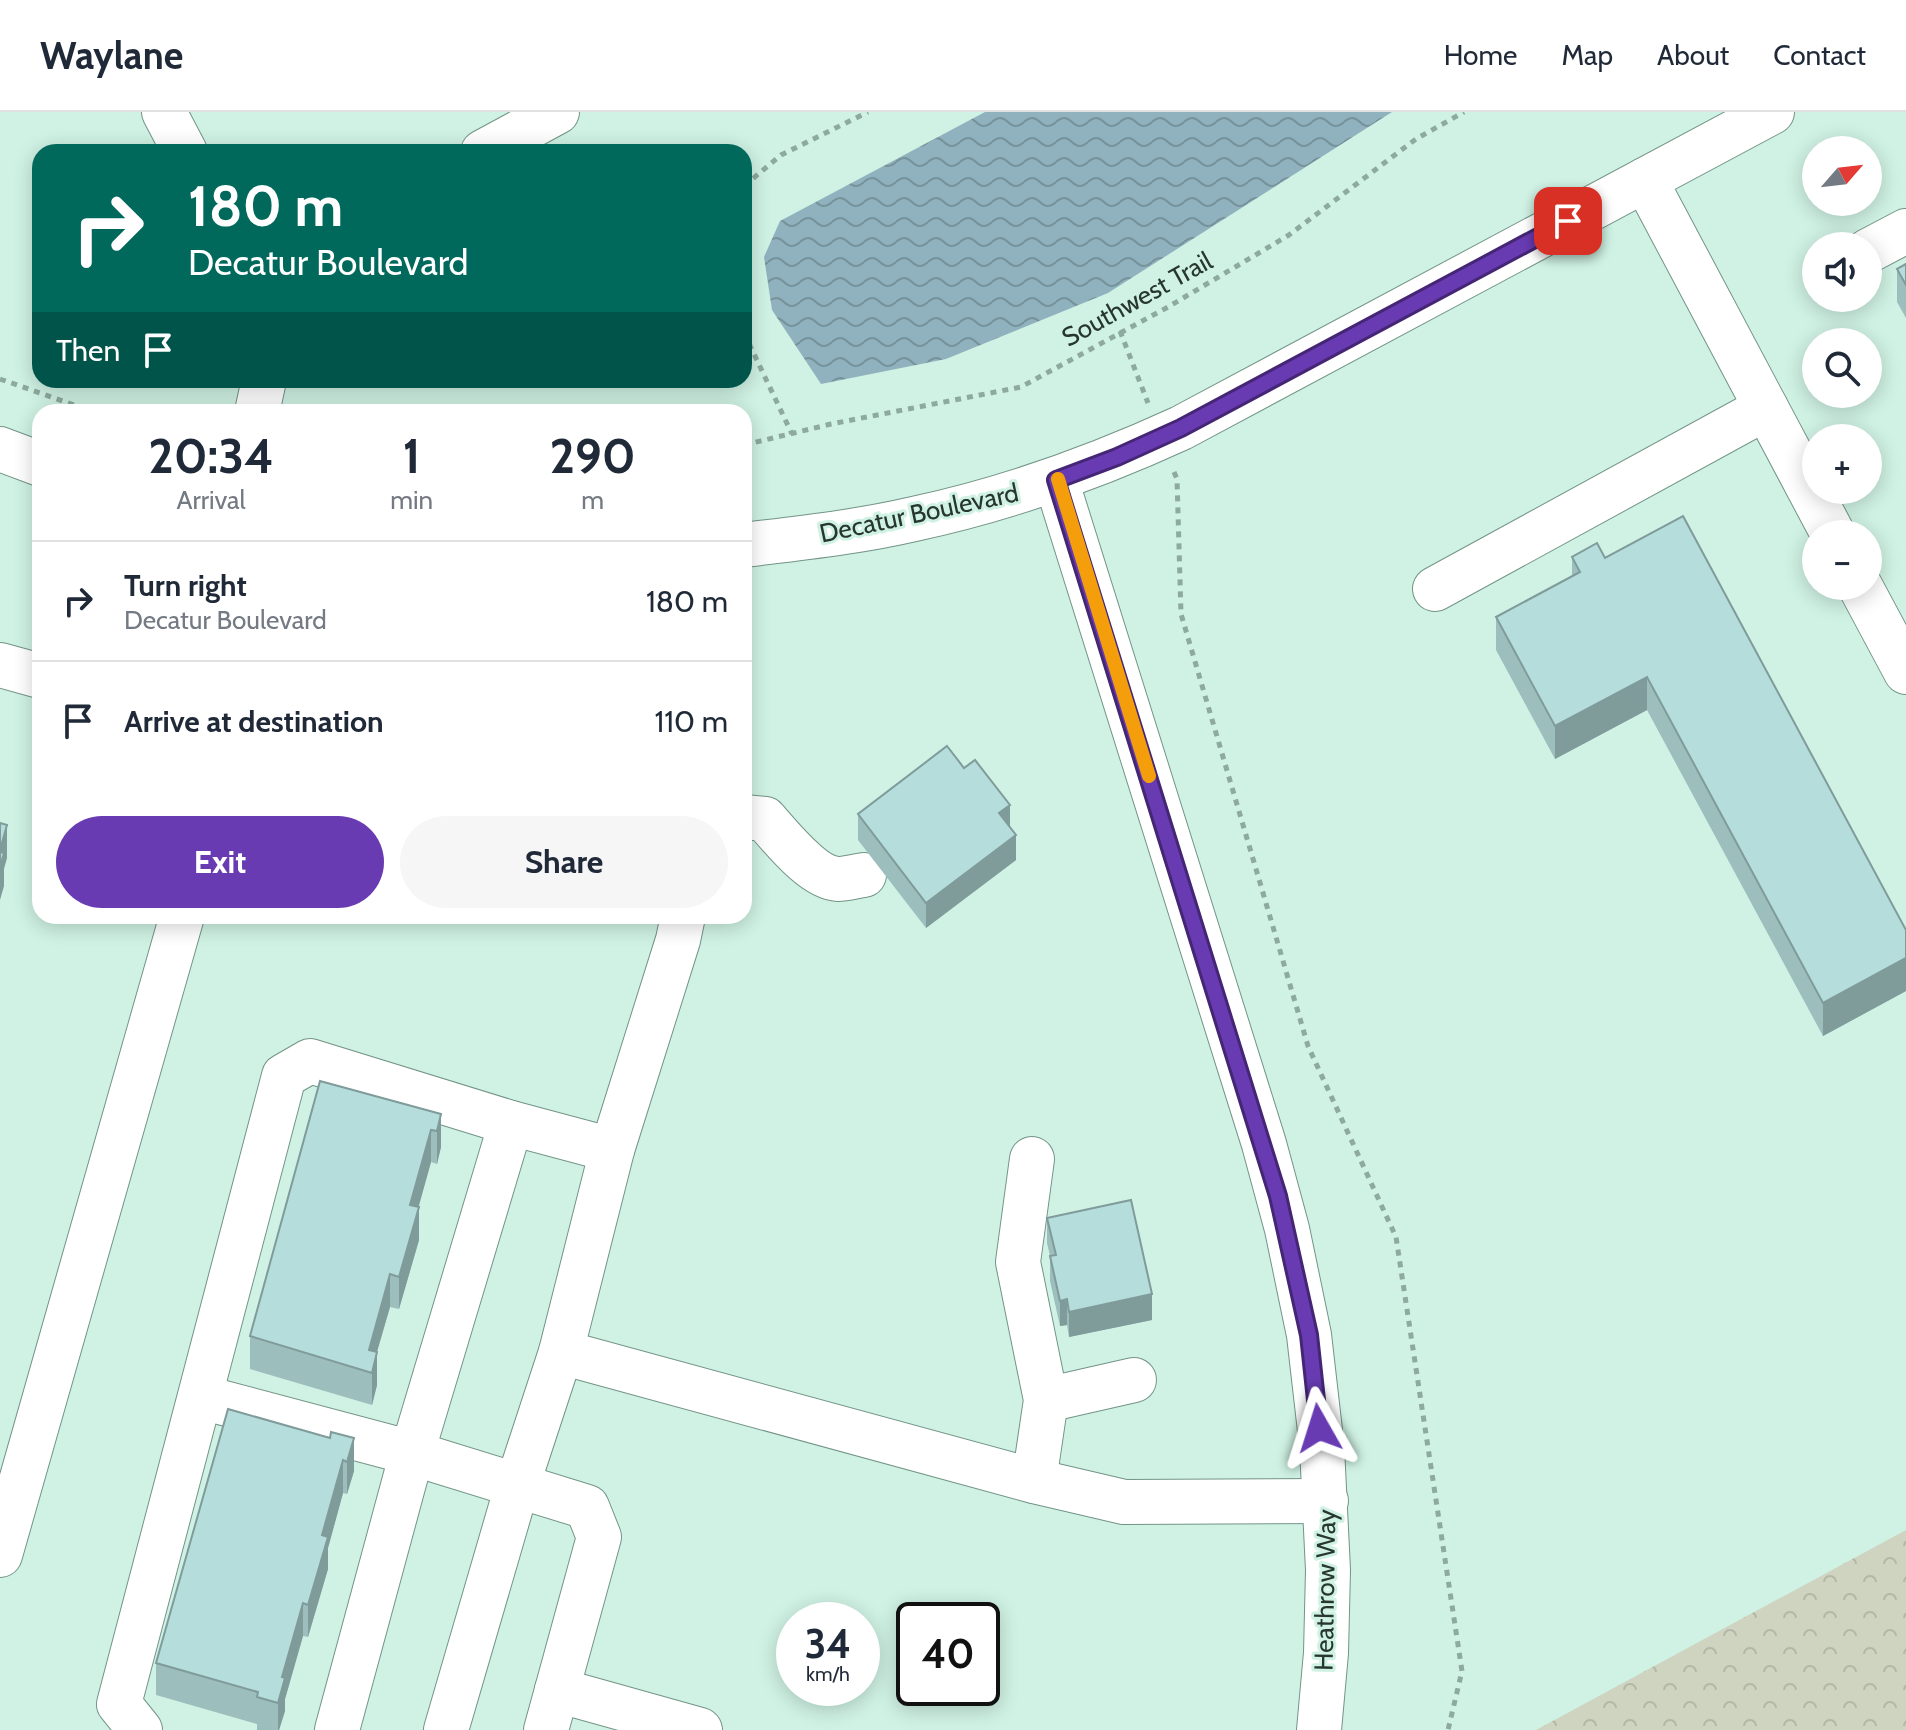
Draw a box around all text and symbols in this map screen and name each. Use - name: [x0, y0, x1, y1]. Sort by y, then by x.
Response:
- text: Waylane: [40, 32, 183, 79]
- text: Home: [1444, 38, 1517, 72]
- text: Map: [1561, 38, 1613, 72]
- text: About: [1657, 38, 1729, 72]
- text: Contact: [1773, 38, 1866, 72]
- north arrow: [1802, 136, 1882, 216]
- map controls: [1802, 136, 1882, 600]
- text: 180 m: [188, 172, 343, 240]
- icon: right: [56, 176, 160, 280]
- pin: [1534, 187, 1602, 255]
- icon: arrive: [1546, 199, 1590, 243]
- button: sound: [1802, 232, 1882, 312]
- text: Decatur Boulevard: [188, 240, 469, 284]
- street label: Southwest Trail: [1056, 245, 1218, 353]
- icon: arrive: [136, 328, 180, 372]
- button: search: [1802, 328, 1882, 408]
- text: Then: [56, 332, 120, 369]
- button: +: [1802, 424, 1882, 504]
- text: 20:34: [148, 427, 274, 485]
- text: 1: [403, 427, 421, 485]
- text: 290: [549, 427, 636, 485]
- street label: Decatur Boulevard: [817, 476, 1021, 550]
- text: Arrival: [177, 484, 246, 516]
- text: min: [390, 484, 433, 516]
- text: m: [581, 484, 604, 516]
- button: −: [1802, 520, 1882, 600]
- text: Turn right: [124, 567, 247, 604]
- icon: right: [56, 579, 100, 623]
- text: 180 m: [646, 583, 728, 620]
- text: Decatur Boulevard: [124, 604, 327, 636]
- icon: arrive: [56, 699, 100, 743]
- text: Arrive at destination: [124, 703, 384, 740]
- text: 110 m: [654, 703, 728, 740]
- button: Exit: [56, 816, 384, 908]
- button: Share: [400, 816, 728, 908]
- position arrow: [1277, 1386, 1361, 1470]
- street label: Heathrow Way: [1308, 1509, 1342, 1671]
- speed limit sign: 40: [896, 1602, 1000, 1706]
- text: 34: [805, 1619, 851, 1668]
- text: km/h: [806, 1662, 850, 1686]

